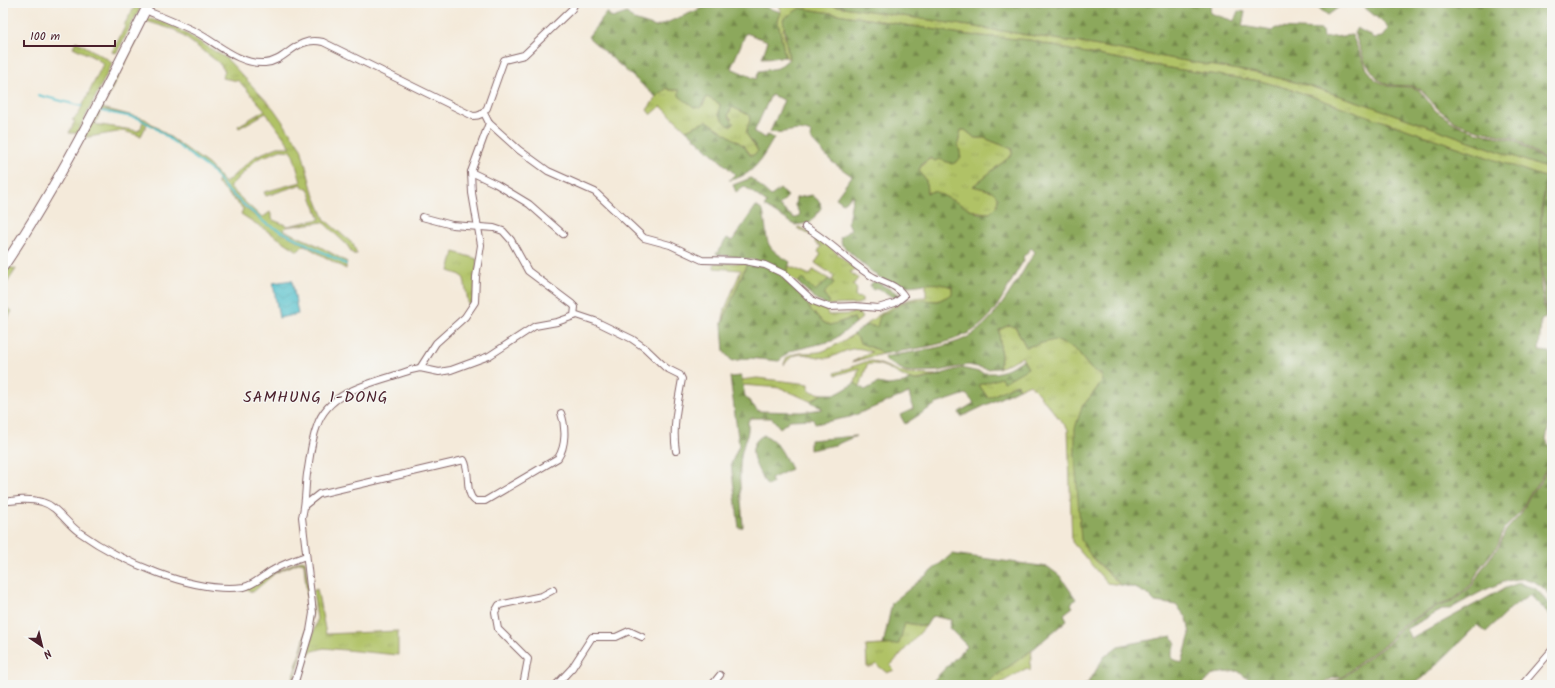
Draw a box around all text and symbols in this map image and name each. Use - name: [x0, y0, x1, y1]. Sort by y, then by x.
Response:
- scale bar: [24, 22, 115, 48]
- text: 100 m: [30, 27, 61, 46]
- district label: SAMHUNG 1-DONG: [243, 385, 389, 410]
- north arrow: [22, 626, 62, 666]
- text: N: [39, 644, 55, 663]

